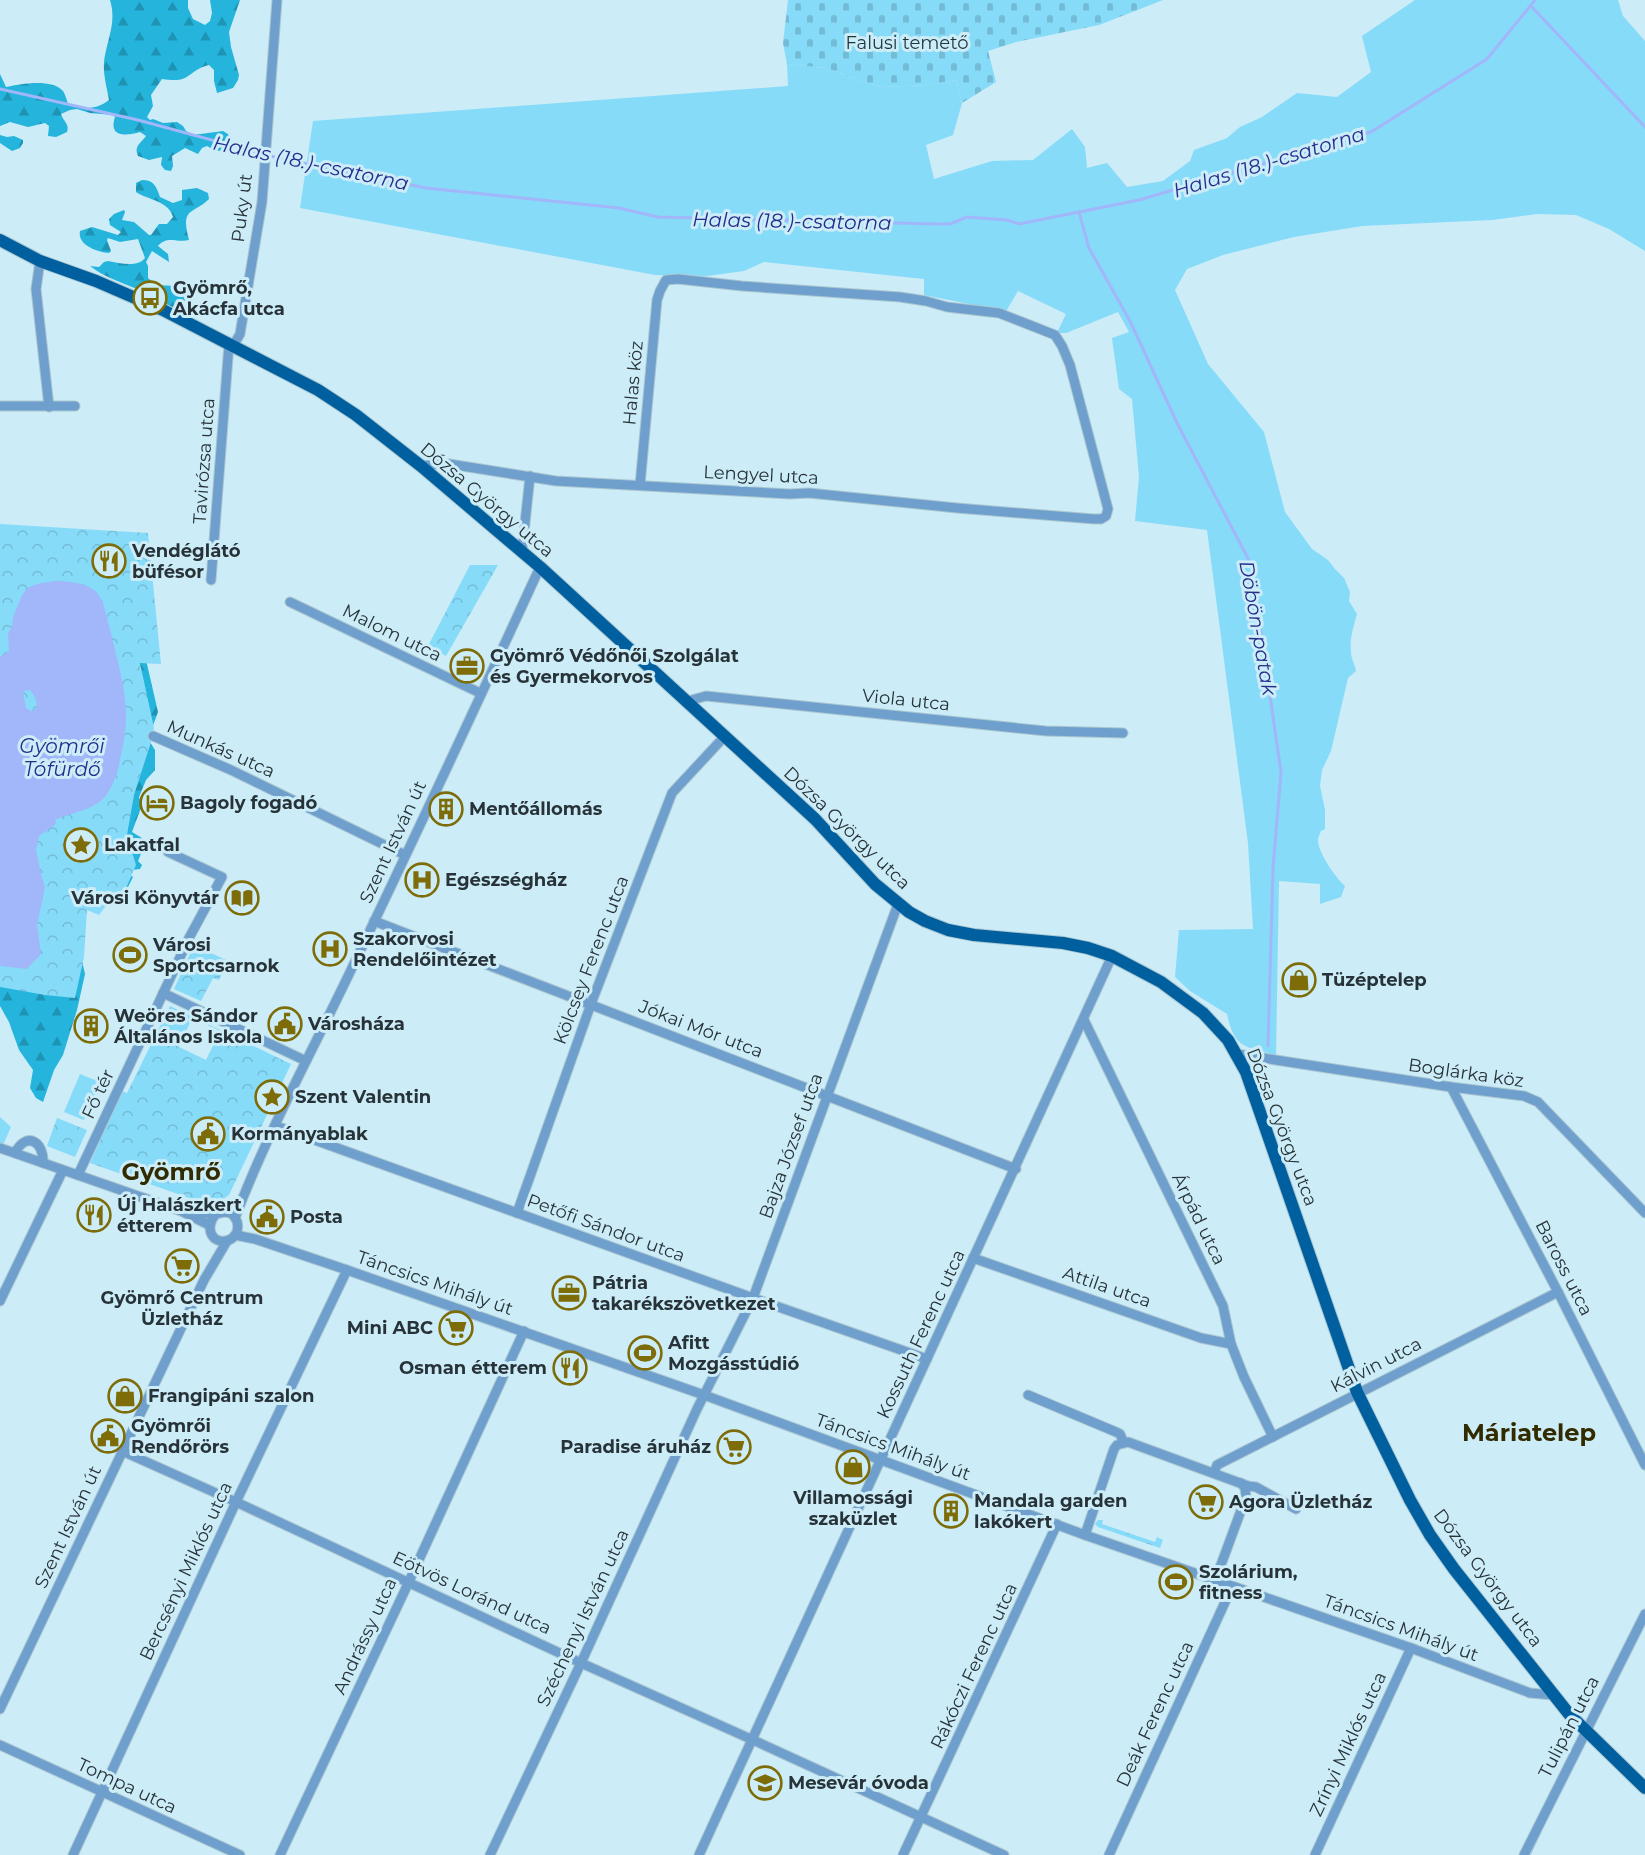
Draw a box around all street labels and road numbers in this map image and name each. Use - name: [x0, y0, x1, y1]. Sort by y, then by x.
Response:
- street label: Puky út: [227, 172, 257, 244]
- street label: Halas köz: [618, 340, 648, 426]
- street label: Tavirózsa utca: [189, 397, 219, 525]
- street label: Dózsa György utca: [416, 438, 558, 562]
- street label: Lengyel utca: [703, 461, 819, 489]
- street label: Malom utca: [339, 600, 445, 666]
- street label: Viola utca: [861, 684, 951, 716]
- street label: Munkás utca: [164, 715, 278, 783]
- street label: Dózsa György utca: [779, 762, 915, 894]
- street label: Szent István út: [355, 777, 431, 907]
- street label: Kölcsey Ferenc utca: [549, 872, 633, 1048]
- street label: Jókai Mór utca: [635, 995, 766, 1063]
- street label: Dózsa György utca: [1242, 1045, 1322, 1209]
- street label: Boglárka köz: [1407, 1054, 1525, 1092]
- street label: Fő tér: [77, 1066, 119, 1122]
- street label: Bajza József utca: [754, 1070, 828, 1222]
- street label: Árpád utca: [1167, 1169, 1231, 1269]
- street label: Petőfi Sándor utca: [524, 1189, 688, 1267]
- street label: Baross utca: [1530, 1216, 1598, 1320]
- street label: Táncsics Mihály út: [354, 1246, 516, 1320]
- street label: Kossuth Ferenc utca: [872, 1246, 970, 1422]
- street label: Attila utca: [1060, 1262, 1154, 1312]
- street label: Kálvin utca: [1327, 1333, 1425, 1397]
- street label: Táncsics Mihály út: [812, 1409, 974, 1485]
- street label: Szent István út: [30, 1462, 106, 1592]
- street label: Bercsényi Miklós utca: [135, 1478, 237, 1664]
- street label: Dózsa György utca: [1429, 1504, 1547, 1652]
- street label: Széchenyi István utca: [532, 1526, 634, 1710]
- street label: Eötvös Loránd utca: [389, 1547, 555, 1639]
- street label: Andrássy utca: [328, 1574, 402, 1698]
- street label: Rákóczi Ferenc utca: [926, 1580, 1022, 1752]
- street label: Táncsics Mihály út: [1320, 1590, 1482, 1666]
- street label: Deák Ferenc utca: [1112, 1638, 1198, 1790]
- street label: Zrínyi Miklós utca: [1305, 1668, 1391, 1820]
- street label: Tulipán utca: [1534, 1672, 1604, 1782]
- street label: Tompa utca: [74, 1753, 180, 1819]

